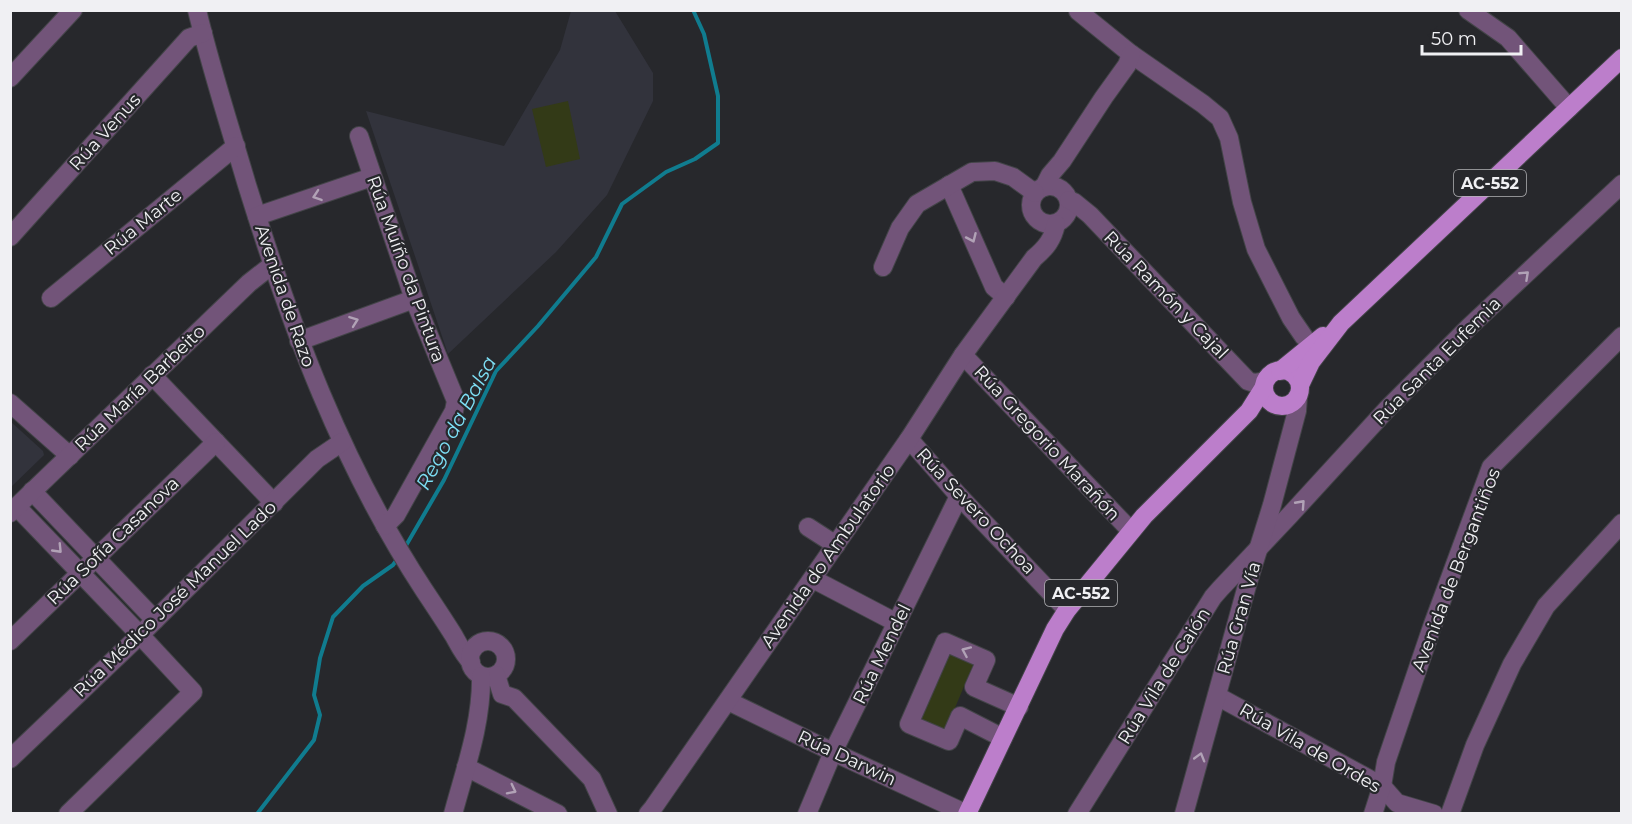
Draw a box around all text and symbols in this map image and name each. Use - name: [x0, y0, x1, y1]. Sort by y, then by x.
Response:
- scale bar: [1422, 18, 1521, 56]
- text: 50 m: [1431, 28, 1477, 50]
- street label: Rúa Venus: [65, 89, 145, 175]
- road number: AC-552: [1454, 170, 1526, 196]
- street label: Rúa Muíño da Pintura: [362, 173, 450, 365]
- street label: Rúa Marte: [100, 184, 186, 260]
- one-way arrow: [312, 189, 323, 202]
- street label: Avenida de Razo: [250, 222, 320, 370]
- street label: Rúa Ramón y Cajal: [1099, 226, 1233, 364]
- one-way arrow: [965, 232, 977, 243]
- one-way arrow: [1518, 271, 1529, 282]
- street label: Rúa Santa Eufemia: [1368, 292, 1506, 430]
- one-way arrow: [348, 316, 359, 328]
- street label: Rúa María Barbeito: [70, 320, 210, 456]
- water label: Rego da Balsa: [411, 352, 501, 494]
- street label: Rúa Gregorio Marañón: [969, 361, 1125, 525]
- street label: Rúa Severo Ochoa: [912, 443, 1040, 579]
- street label: Avenida do Ambulatorio: [756, 460, 900, 652]
- street label: Avenida de Bergantiños: [1407, 465, 1505, 675]
- street label: Rúa Sofía Casanova: [42, 472, 184, 610]
- street label: Rúa Médico José Manuel Lado: [69, 496, 281, 702]
- one-way arrow: [1294, 500, 1305, 511]
- one-way arrow: [50, 541, 61, 552]
- street label: Rúa Gran Vía: [1212, 559, 1266, 677]
- road number: AC-552: [1045, 580, 1117, 606]
- street label: Rúa Mendel: [848, 600, 916, 708]
- street label: Rúa Vila de Caión: [1113, 604, 1215, 748]
- one-way arrow: [961, 646, 972, 658]
- street label: Rúa Vila de Ordes: [1235, 699, 1385, 797]
- street label: Rúa Darwin: [794, 726, 900, 790]
- one-way arrow: [1193, 752, 1205, 763]
- one-way arrow: [505, 783, 516, 794]

